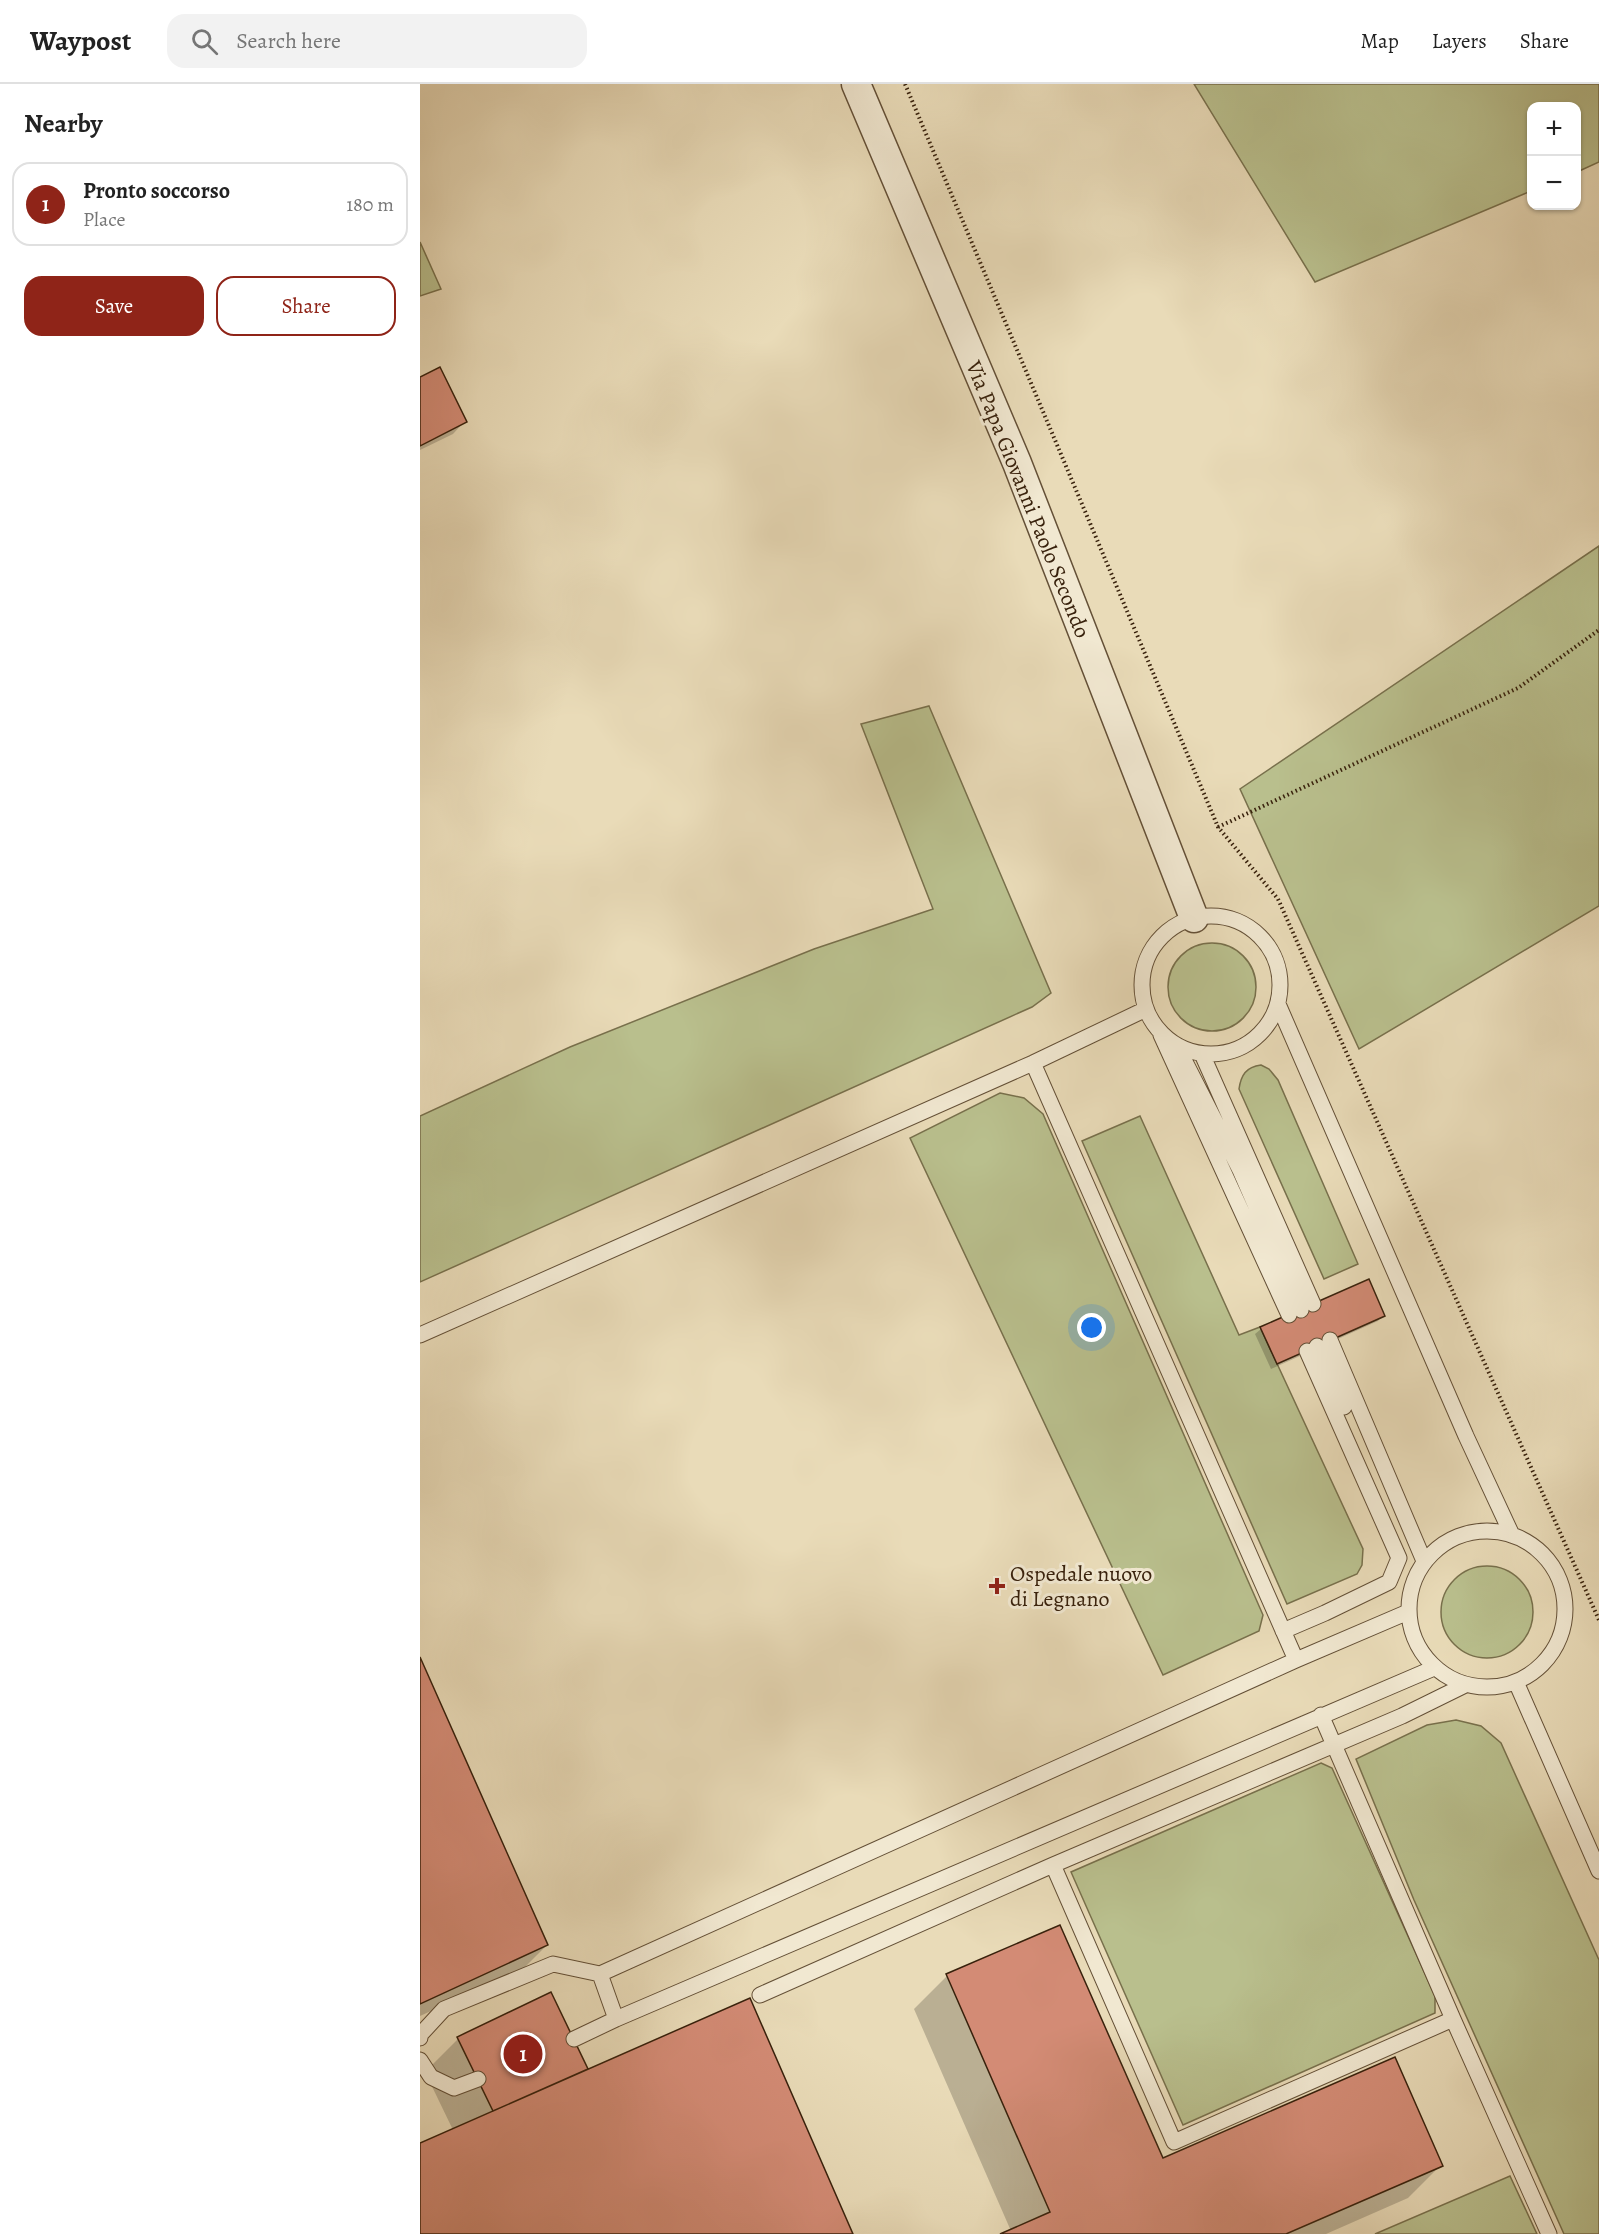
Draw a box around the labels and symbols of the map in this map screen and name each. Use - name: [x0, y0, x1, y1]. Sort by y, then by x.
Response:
- street label: Via Papa Giovanni Paolo Secondo: [958, 355, 1098, 642]
- your location: [1077, 1313, 1106, 1342]
- place label: Ospedale nuovo di Legnano: [1010, 1559, 1152, 1614]
- marker: Ospedale nuovo di Legnano: [988, 1577, 1006, 1595]
- pin: 1: [504, 2032, 542, 2076]

